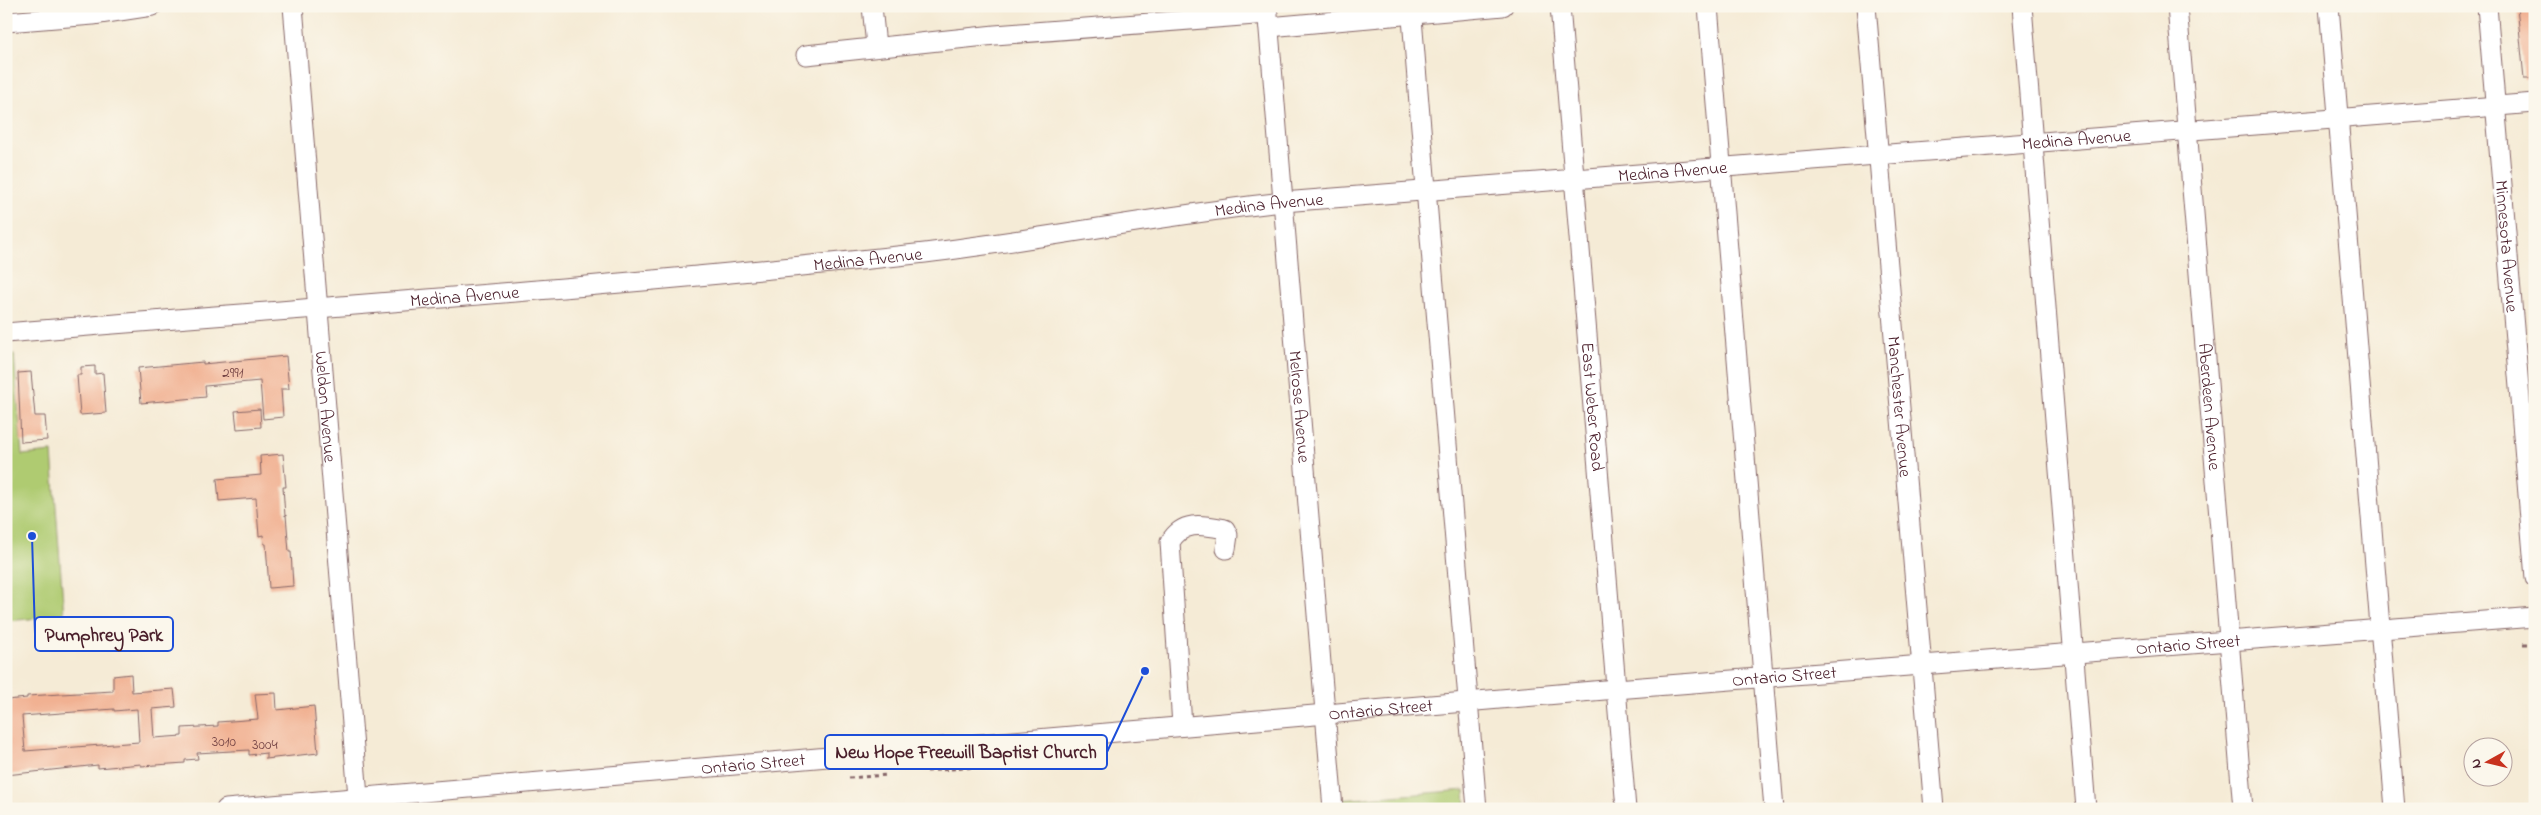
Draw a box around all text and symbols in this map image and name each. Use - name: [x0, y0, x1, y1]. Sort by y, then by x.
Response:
- street label: Medina Avenue: [2021, 124, 2133, 159]
- street label: Medina Avenue: [1617, 156, 1729, 190]
- street label: Minnesota Avenue: [2487, 179, 2524, 314]
- street label: Medina Avenue: [1213, 188, 1326, 225]
- street label: Medina Avenue: [812, 242, 925, 280]
- street label: Medina Avenue: [409, 281, 521, 315]
- street label: Manchester Avenue: [1879, 335, 1917, 479]
- street label: East Weber Road: [1573, 341, 1609, 472]
- street label: Aberdeen Avenue: [2190, 342, 2226, 472]
- street label: Weldon Avenue: [306, 350, 342, 465]
- street label: Melrose Avenue: [1280, 350, 1316, 465]
- house number: 2991: [222, 362, 244, 384]
- callout: Pumphrey Park: [35, 617, 173, 651]
- text: Pumphrey Park: [45, 623, 164, 652]
- street label: Ontario Street: [2135, 629, 2241, 663]
- street label: Ontario Street: [1731, 661, 1838, 695]
- street label: Ontario Street: [1328, 694, 1434, 729]
- house number: 3010: [212, 731, 236, 753]
- house number: 3004: [252, 734, 278, 756]
- callout: New Hope Freewill Baptist Church: [825, 735, 1107, 769]
- north arrow: [2464, 738, 2514, 788]
- text: New Hope Freewill Baptist Church: [835, 740, 1097, 767]
- street label: Ontario Street: [700, 748, 806, 783]
- text: N: [2466, 757, 2488, 770]

